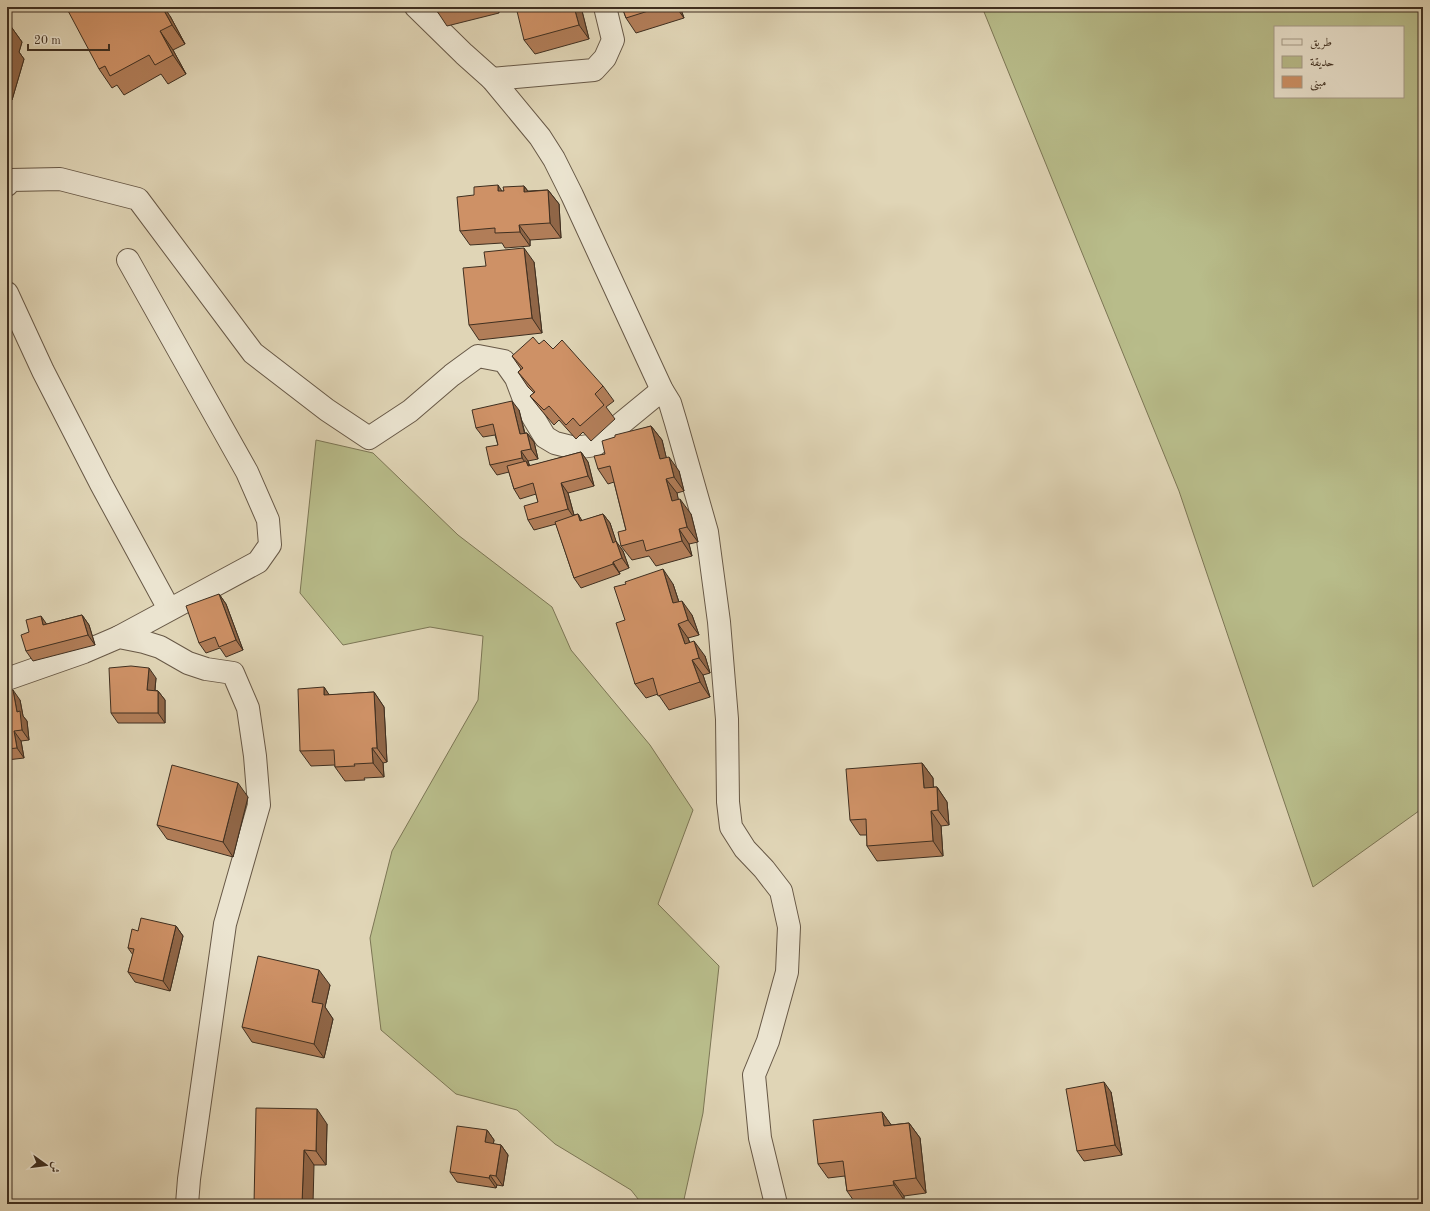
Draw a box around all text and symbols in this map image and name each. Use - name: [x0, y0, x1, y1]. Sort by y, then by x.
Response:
- scale bar: [28, 26, 109, 52]
- legend: [1274, 26, 1404, 98]
- text: 20 m: [34, 35, 61, 47]
- text: طريق: [1310, 37, 1332, 50]
- text: حديقة: [1310, 57, 1334, 70]
- text: مبنى: [1310, 77, 1326, 91]
- north arrow: [26, 1145, 66, 1185]
- text: ش: [48, 1160, 61, 1174]

